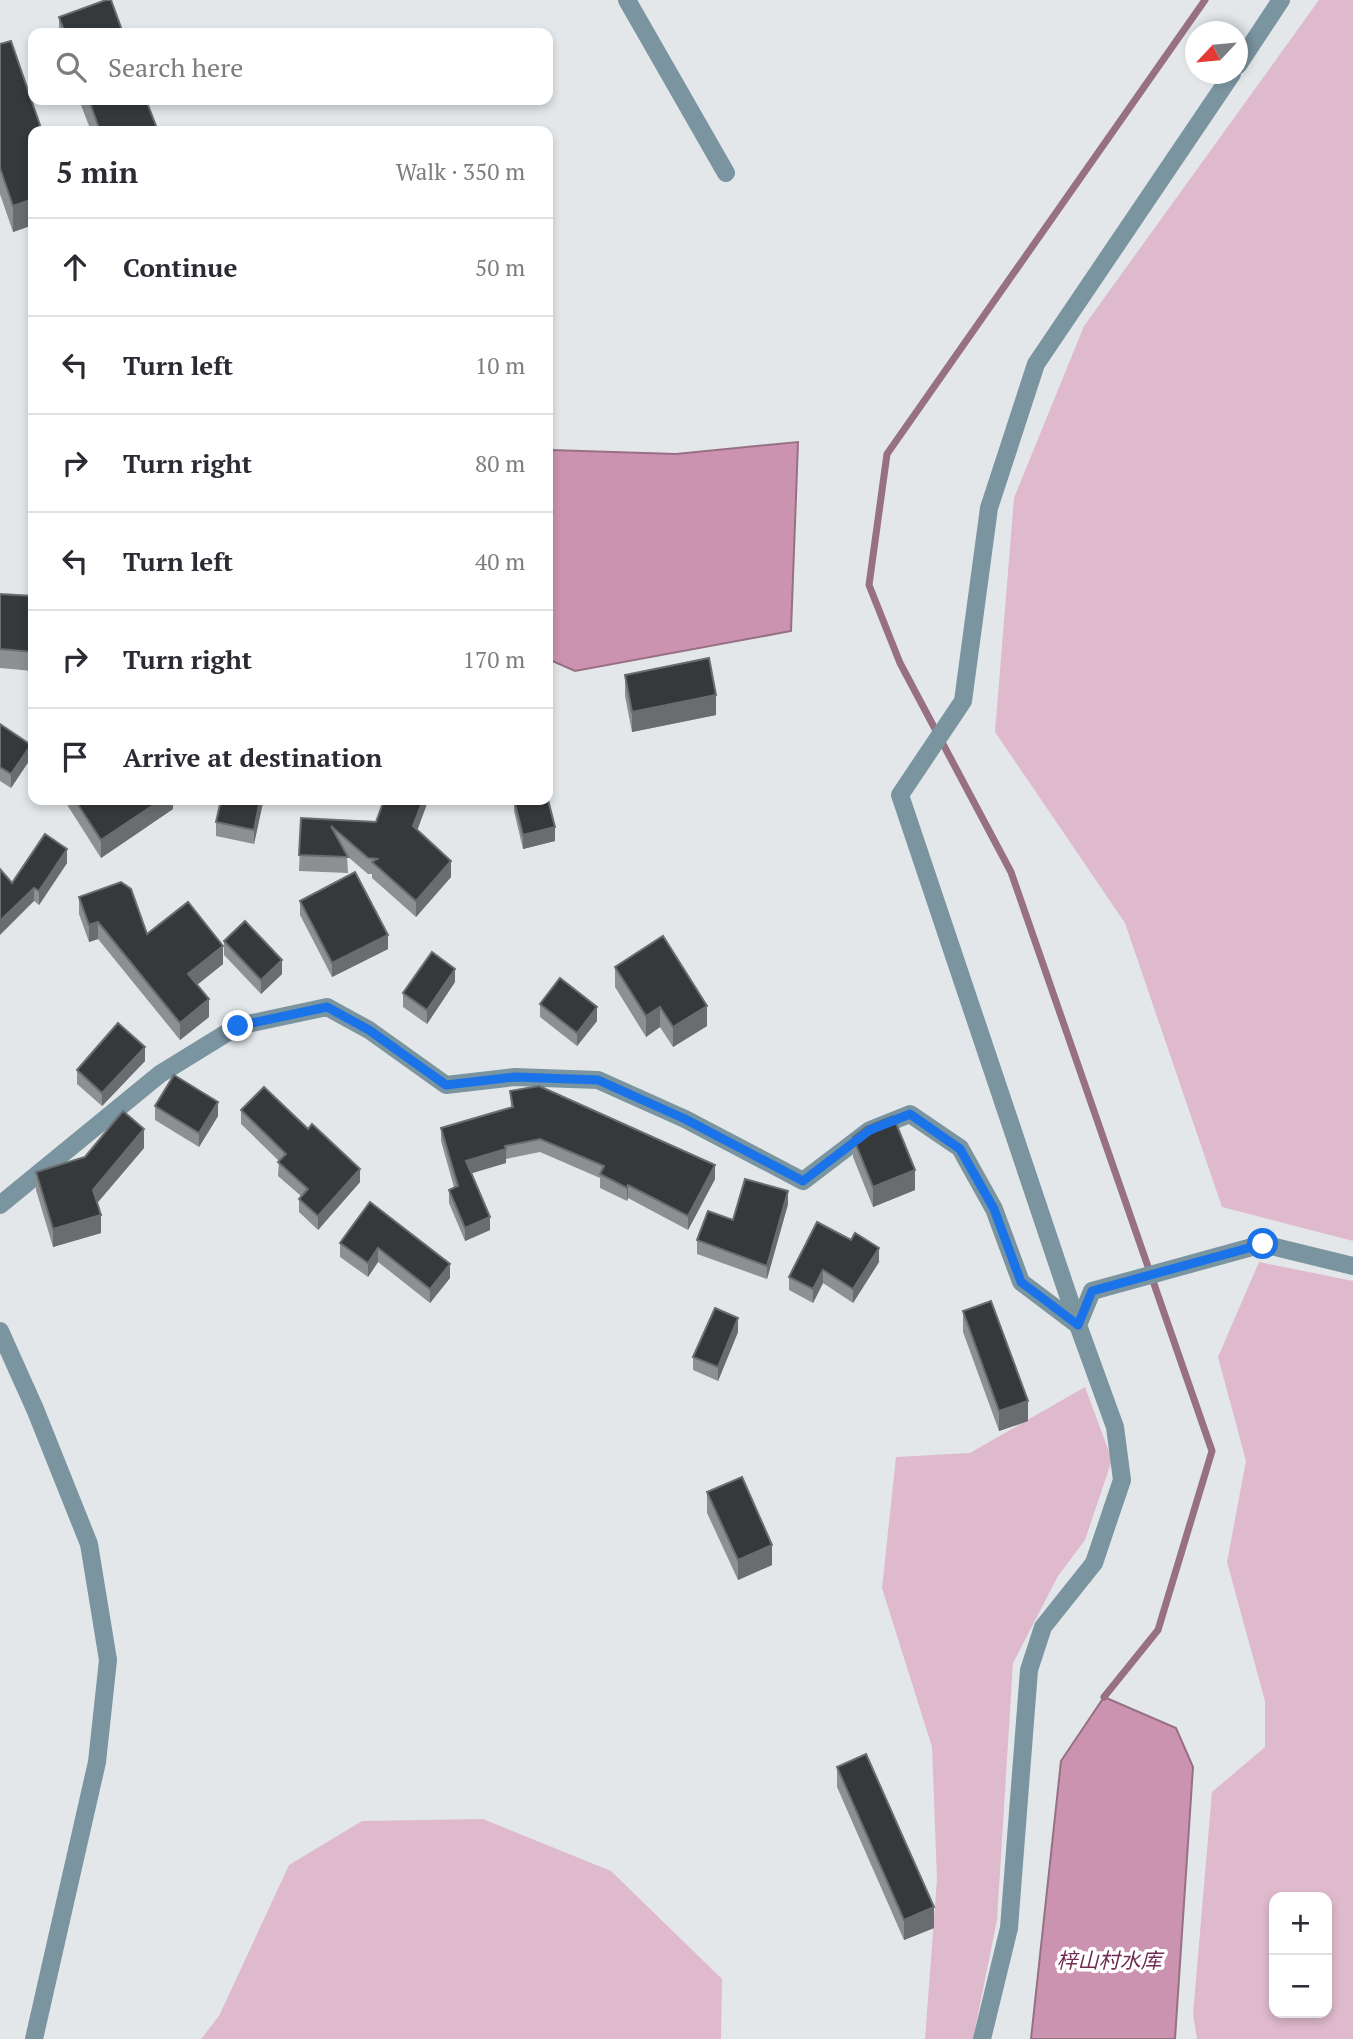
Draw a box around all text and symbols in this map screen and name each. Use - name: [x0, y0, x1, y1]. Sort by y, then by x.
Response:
- north arrow: [1185, 21, 1248, 84]
- search box: [28, 28, 553, 105]
- icon: search: [52, 48, 90, 86]
- text: Search here: [108, 50, 243, 84]
- text: 5 min: [56, 152, 138, 192]
- text: Walk · 350 m: [396, 156, 525, 187]
- icon: ahead: [56, 248, 94, 286]
- text: Continue: [123, 250, 237, 284]
- text: 50 m: [475, 252, 525, 283]
- icon: left: [56, 346, 94, 384]
- text: Turn left: [123, 348, 233, 382]
- text: 10 m: [475, 350, 525, 381]
- icon: right: [56, 444, 94, 482]
- text: Turn right: [123, 446, 252, 480]
- text: 80 m: [475, 448, 525, 479]
- icon: left: [56, 542, 94, 580]
- text: Turn left: [123, 544, 233, 578]
- text: 40 m: [475, 546, 525, 577]
- icon: right: [56, 640, 94, 678]
- text: Turn right: [123, 642, 252, 676]
- text: 170 m: [463, 644, 525, 675]
- icon: arrive: [56, 738, 94, 776]
- text: Arrive at destination: [123, 740, 382, 774]
- route end: [222, 1010, 253, 1041]
- route start: [1247, 1228, 1278, 1259]
- map controls: [1269, 1892, 1332, 2018]
- button: +: [1269, 1892, 1332, 1955]
- water label: 梓山村水库: [1057, 1946, 1164, 1974]
- button: −: [1269, 1955, 1332, 2018]

